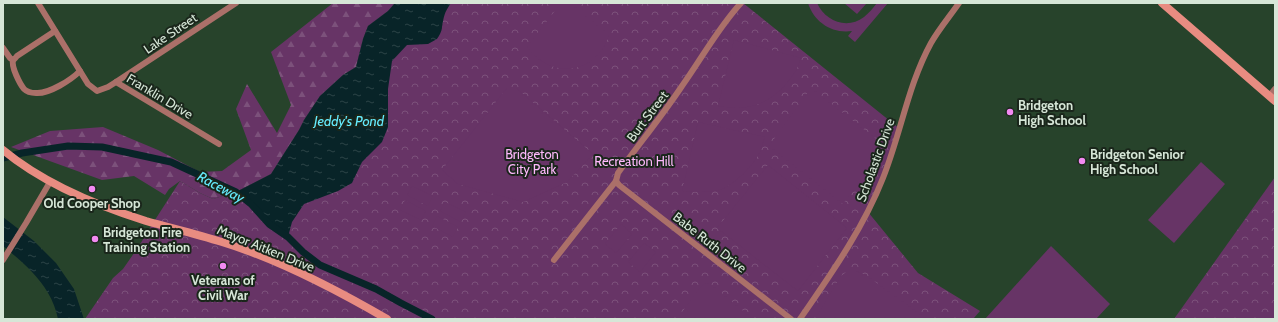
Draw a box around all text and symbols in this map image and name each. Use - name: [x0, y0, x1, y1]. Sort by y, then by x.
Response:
- street label: Lake Street: [140, 9, 200, 57]
- street label: Franklin Drive: [124, 70, 196, 122]
- street label: Burt Street: [623, 87, 672, 145]
- place label: Bridgeton High School: [1018, 97, 1087, 128]
- marker: Bridgeton High School: [1005, 107, 1015, 117]
- water label: Jeddy's Pond: [312, 112, 385, 130]
- street label: Scholastic Drive: [853, 116, 898, 204]
- park label: Bridgeton City Park: [505, 146, 559, 177]
- place label: Bridgeton Senior High School: [1090, 146, 1185, 177]
- park label: Recreation Hill: [594, 153, 674, 169]
- marker: Bridgeton Senior High School: [1077, 156, 1087, 166]
- water label: Raceway: [194, 167, 248, 207]
- marker: Old Cooper Shop: [87, 184, 97, 194]
- place label: Old Cooper Shop: [44, 195, 141, 211]
- street label: Babe Ruth Drive: [670, 208, 750, 276]
- street label: Mayor Aitken Drive: [215, 221, 317, 275]
- place label: Bridgeton Fire Training Station: [103, 224, 190, 255]
- marker: Bridgeton Fire Training Station: [90, 234, 100, 244]
- marker: Veterans of Civil War: [218, 261, 228, 271]
- place label: Veterans of Civil War: [191, 272, 255, 303]

